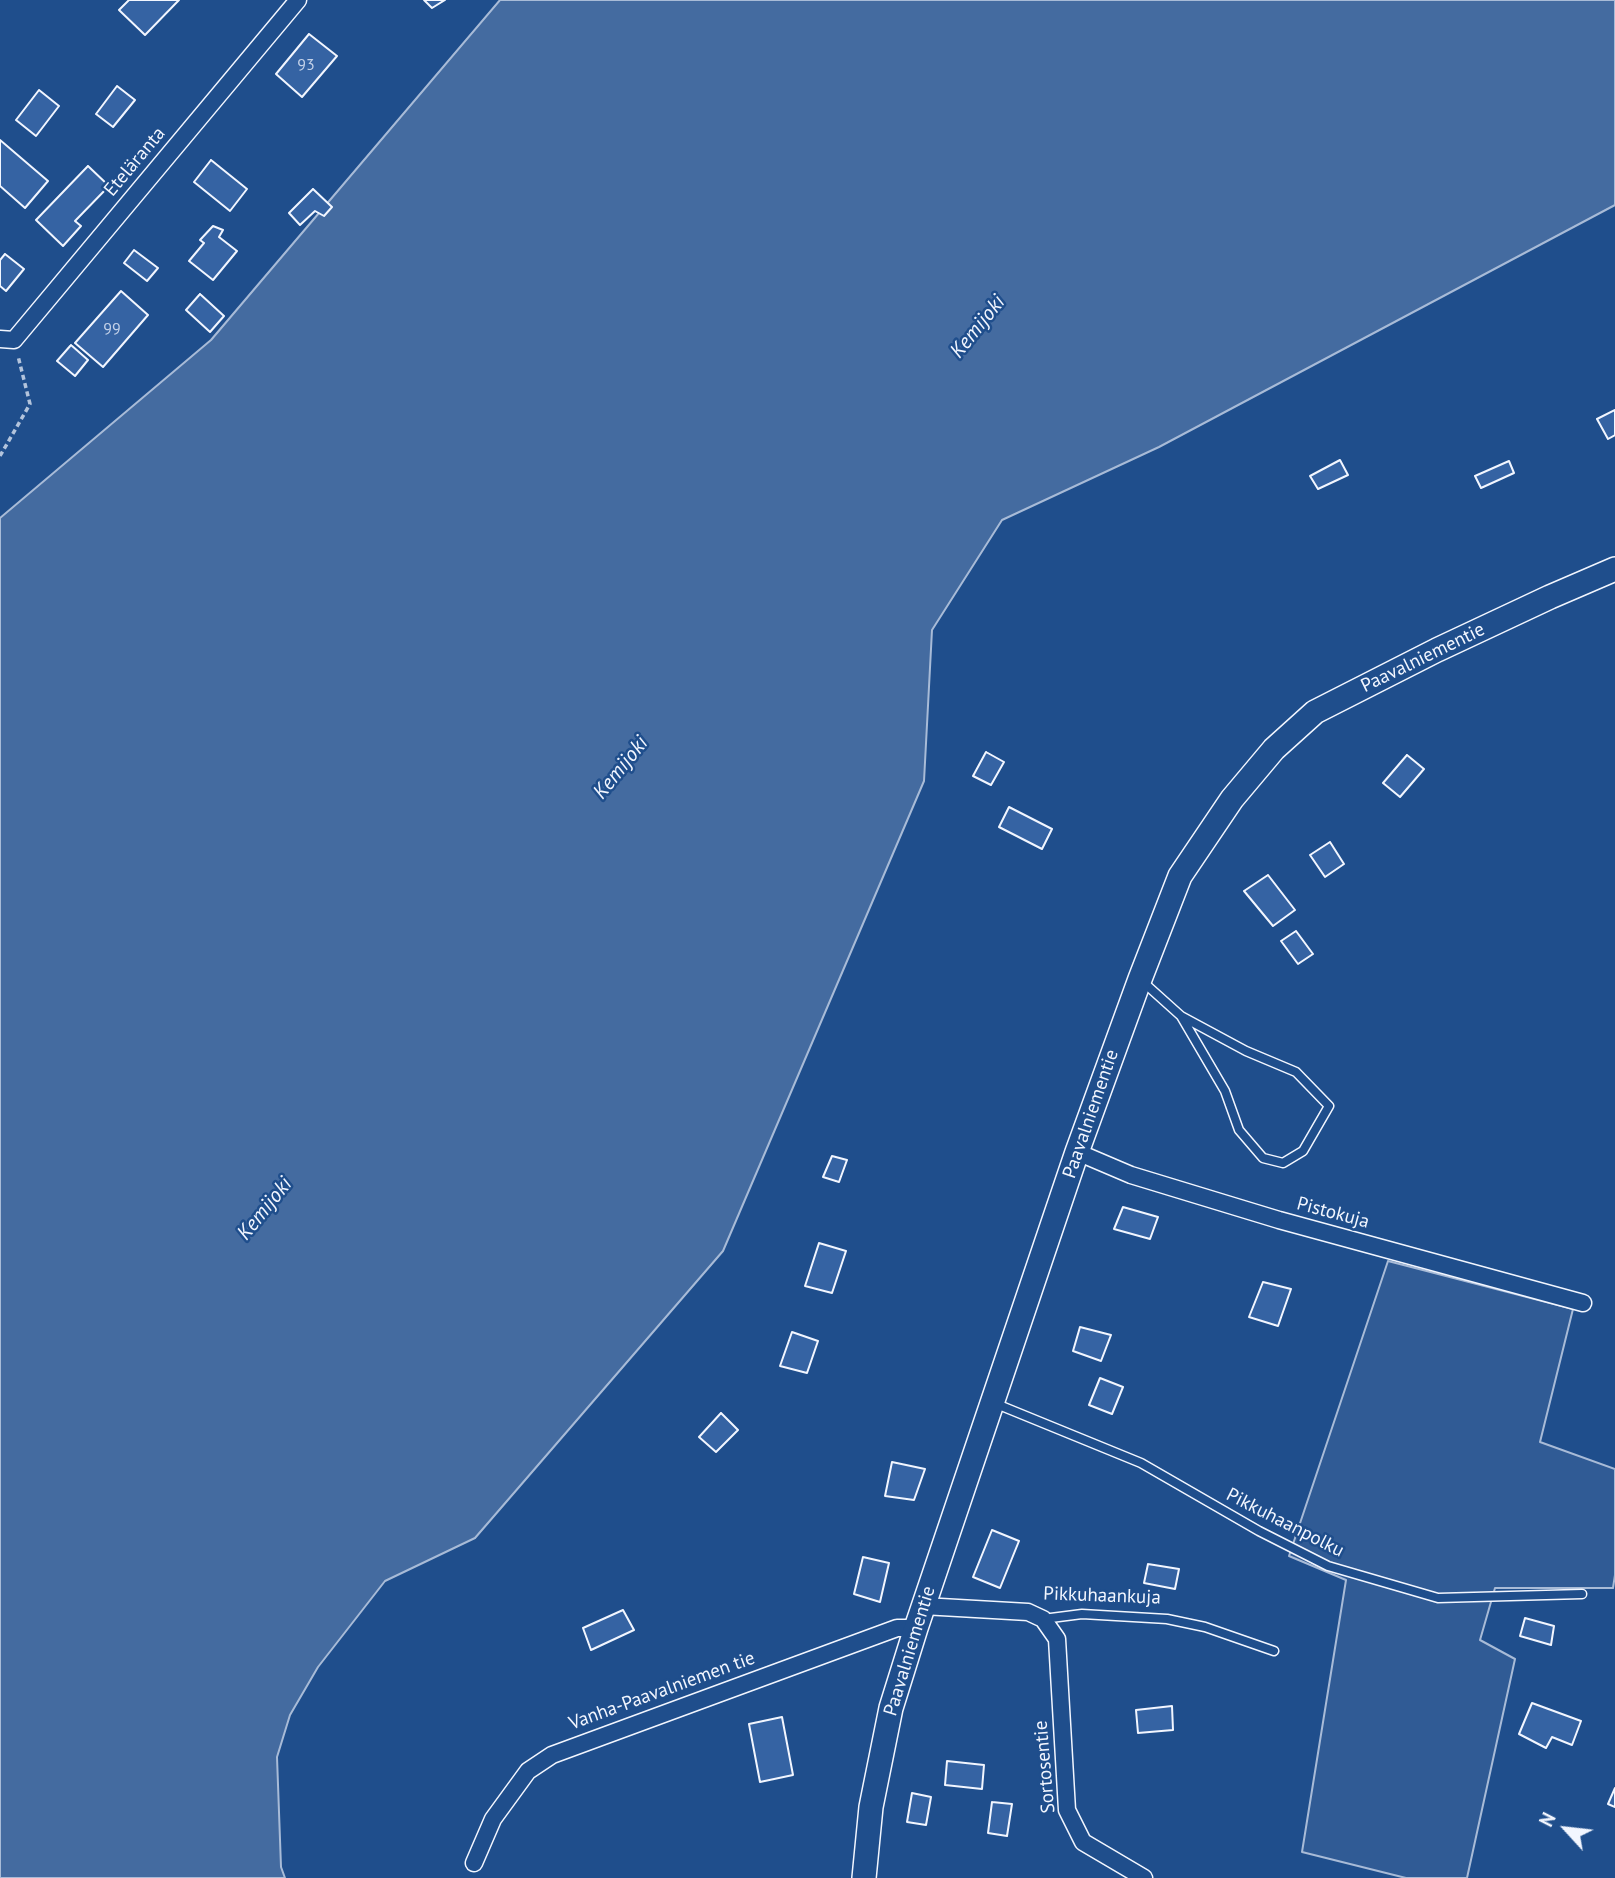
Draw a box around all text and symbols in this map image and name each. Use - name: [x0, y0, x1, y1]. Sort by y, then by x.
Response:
- house number: 93: [297, 55, 315, 75]
- street label: Eteläranta: [100, 123, 170, 201]
- water label: Kemijoki: [945, 291, 1011, 363]
- house number: 99: [103, 319, 121, 339]
- street label: Paavalniementie: [1357, 618, 1489, 698]
- water label: Kemijoki: [588, 732, 654, 804]
- street label: Paavalniementie: [1058, 1047, 1124, 1181]
- water label: Kemijoki: [232, 1173, 298, 1245]
- street label: Pistokuja: [1294, 1192, 1372, 1234]
- street label: Pikkuhaanpolku: [1222, 1484, 1348, 1562]
- street label: Paavalniementie: [879, 1583, 941, 1719]
- street label: Pikkuhaankuja: [1043, 1583, 1161, 1609]
- street label: Vanha-Paavalniemen tie: [566, 1647, 758, 1735]
- street label: Sortosentie: [1030, 1720, 1060, 1814]
- north arrow: [1531, 1794, 1601, 1864]
- text: N: [1534, 1808, 1561, 1830]

